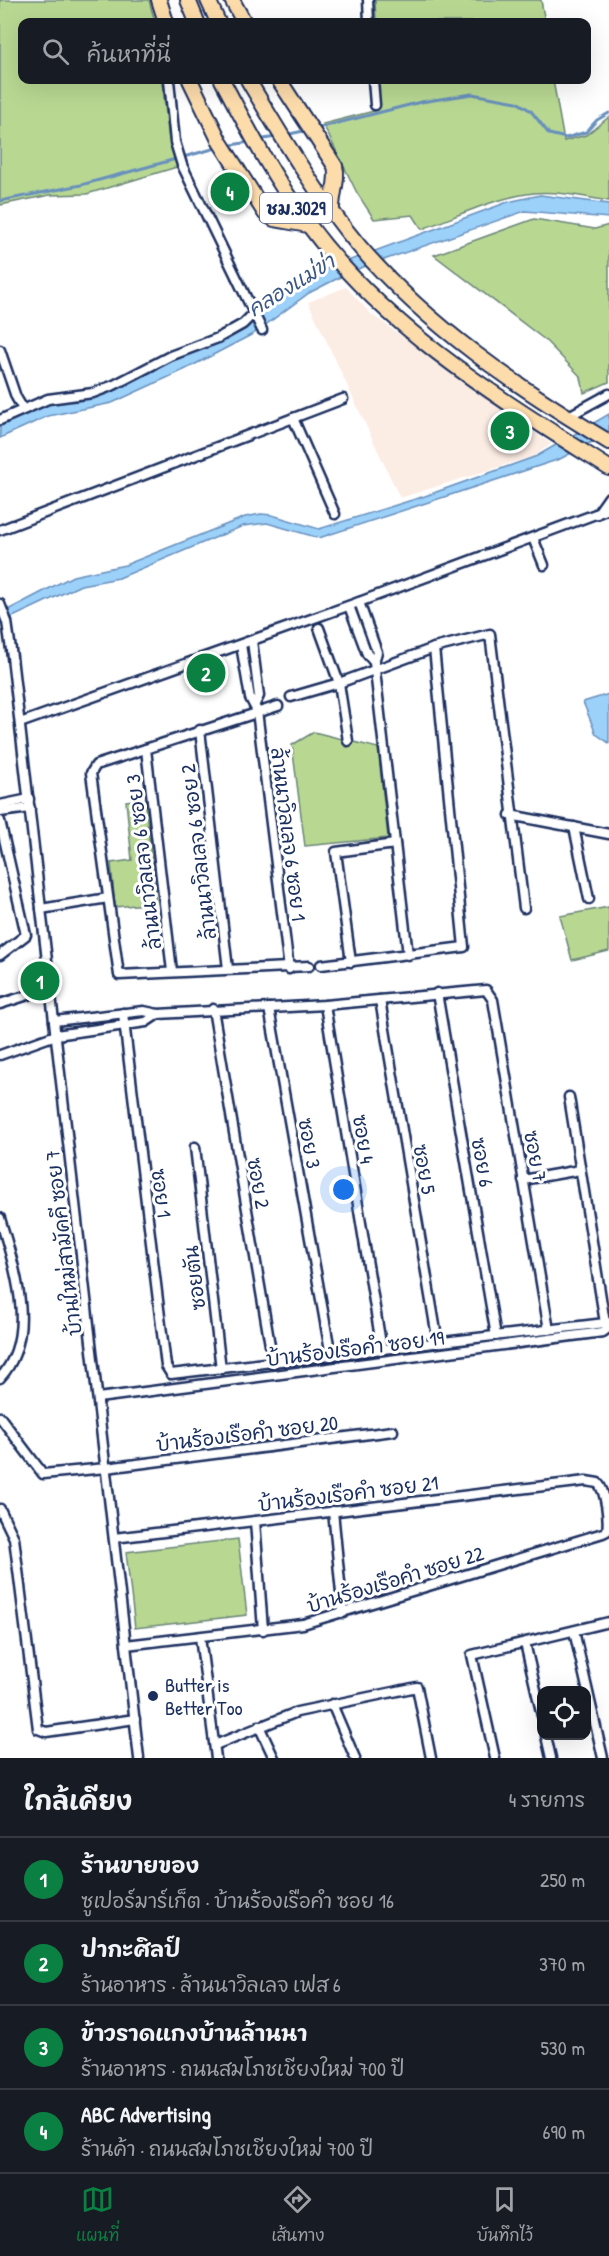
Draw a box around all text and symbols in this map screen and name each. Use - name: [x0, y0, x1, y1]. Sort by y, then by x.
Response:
- search box: [18, 18, 591, 84]
- icon: search: [39, 35, 72, 68]
- text: ค้นหาที่นี่: [87, 39, 171, 69]
- pin: 4: [210, 170, 250, 214]
- road number: ชม.3029: [260, 193, 332, 223]
- water label: คลองแม่ข่า: [242, 246, 342, 323]
- pin: 3: [490, 408, 530, 454]
- pin: 2: [186, 650, 226, 696]
- street label: ล้านนาวิลเลจ 6 ซอย 1: [265, 746, 313, 922]
- street label: ล้านนาวิลเลจ 6 ซอย 2: [174, 762, 222, 941]
- street label: ล้านนาวิลเลจ 6 ซอย 3: [119, 773, 167, 951]
- pin: 1: [20, 958, 60, 1004]
- street label: ซอย 4: [347, 1112, 381, 1166]
- street label: ซอย 3: [292, 1116, 328, 1170]
- street label: ซอย 7: [518, 1128, 554, 1184]
- street label: ซอย 6: [465, 1135, 501, 1189]
- street label: ซอย 5: [407, 1142, 443, 1197]
- street label: บ้านใหม่สามัคคี ซอย 7: [38, 1149, 88, 1337]
- street label: ซอย 2: [241, 1155, 277, 1211]
- street label: ซอย 1: [146, 1167, 178, 1219]
- your location: [329, 1175, 358, 1204]
- street label: ซอยตัน: [177, 1244, 211, 1312]
- street label: บ้านร้องเรือคำ ซอย 19: [264, 1324, 446, 1372]
- street label: บ้านร้องเรือคำ ซอย 20: [155, 1408, 339, 1458]
- street label: บ้านร้องเรือคำ ซอย 21: [256, 1469, 440, 1517]
- street label: บ้านร้องเรือคำ ซอย 22: [303, 1539, 487, 1619]
- place label: Butter is Better Too: [165, 1671, 243, 1721]
- map controls: [537, 1686, 591, 1740]
- button: locate: [537, 1686, 591, 1740]
- marker: Butter is Better Too: [146, 1689, 160, 1703]
- text: ใกล้เคียง: [24, 1783, 132, 1818]
- text: 4 รายการ: [509, 1786, 585, 1813]
- text: ร้านขายของ: [81, 1850, 199, 1880]
- text: 1: [40, 1866, 47, 1893]
- text: 250 m: [540, 1866, 585, 1893]
- text: ซูเปอร์มาร์เก็ต · บ้านร้องเรือคำ ซอย 16: [81, 1887, 394, 1914]
- text: ปากะศิลป์: [81, 1934, 181, 1964]
- text: 2: [39, 1950, 48, 1977]
- text: 370 m: [539, 1950, 585, 1977]
- text: ร้านอาหาร · ล้านนาวิลเลจ เฟส 6: [81, 1971, 341, 1998]
- text: ข้าวราดแกงบ้านล้านนา: [81, 2018, 307, 2048]
- text: 3: [39, 2034, 48, 2061]
- text: 530 m: [540, 2034, 585, 2061]
- text: ร้านอาหาร · ถนนสมโภชเชียงใหม่ 700 ปี: [81, 2055, 404, 2082]
- text: ABC Advertising: [81, 2099, 211, 2129]
- text: 4: [40, 2118, 47, 2145]
- text: 690 m: [543, 2118, 585, 2145]
- text: ร้านค้า · ถนนสมโภชเชียงใหม่ 700 ปี: [81, 2135, 373, 2162]
- tab: แผนที่: [76, 2183, 119, 2247]
- tab: เส้นทาง: [271, 2183, 324, 2247]
- tab: บันทึกไว้: [477, 2183, 533, 2247]

